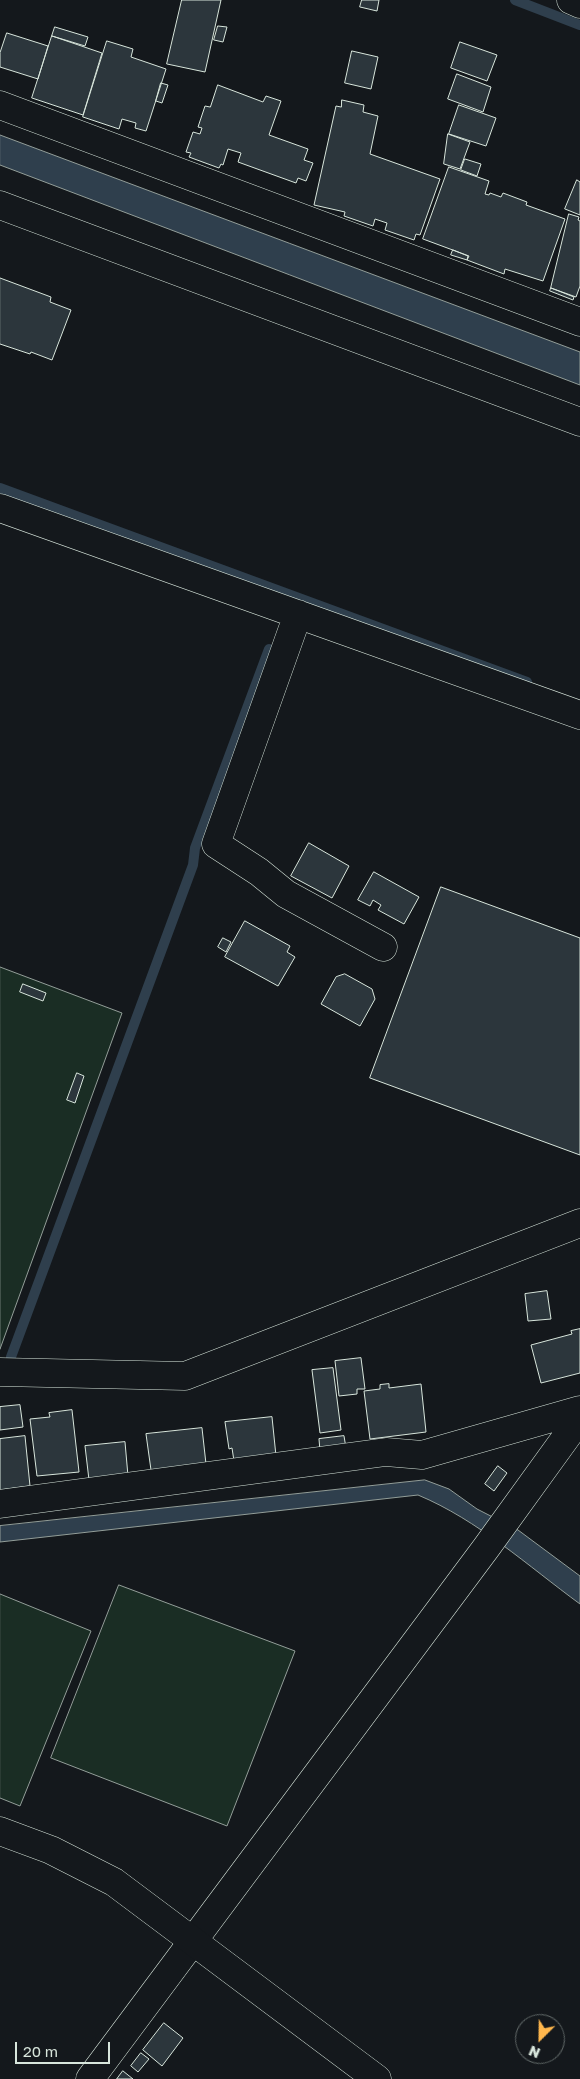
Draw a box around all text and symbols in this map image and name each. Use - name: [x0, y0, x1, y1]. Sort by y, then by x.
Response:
- north arrow: [515, 2014, 565, 2064]
- scale bar: [18, 2032, 112, 2064]
- text: 20 m: [23, 2042, 58, 2060]
- text: N: [526, 2042, 543, 2062]

